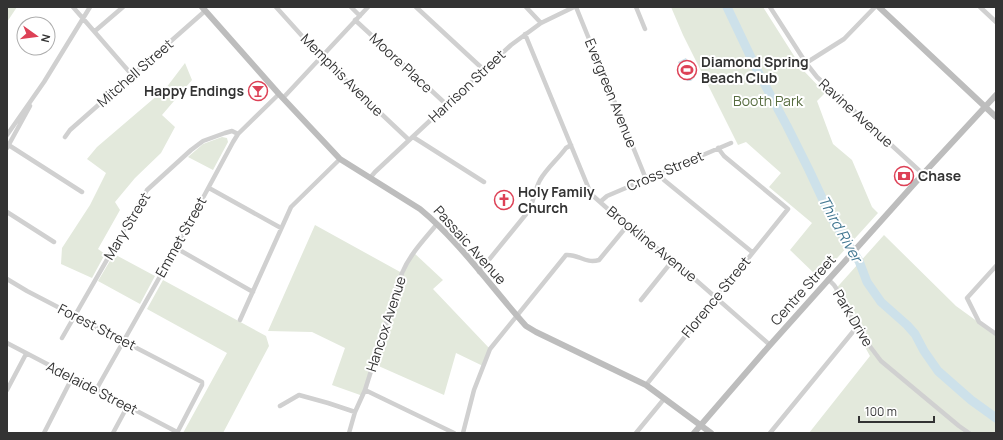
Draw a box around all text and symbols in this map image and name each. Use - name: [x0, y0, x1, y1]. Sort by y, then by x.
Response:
- north arrow: [16, 16, 56, 56]
- street label: Memphis Avenue: [297, 29, 388, 120]
- street label: Moore Place: [366, 29, 437, 97]
- text: N: [38, 33, 54, 44]
- street label: Mitchell Street: [93, 34, 177, 111]
- street label: Evergreen Avenue: [581, 35, 642, 150]
- street label: Harrison Street: [424, 45, 509, 126]
- place label: Diamond Spring Beach Club: [701, 52, 809, 87]
- sports icon: Diamond Spring Beach Club: [676, 59, 698, 81]
- street label: Ravine Avenue: [815, 74, 898, 151]
- bar icon: Happy Endings: [247, 80, 269, 102]
- place label: Happy Endings: [144, 81, 244, 100]
- park label: Booth Park: [733, 91, 804, 110]
- street label: Cross Street: [623, 146, 706, 195]
- bank icon: Chase: [893, 165, 915, 187]
- place label: Chase: [918, 166, 961, 185]
- place label: Holy Family Church: [518, 182, 595, 217]
- street label: Mary Street: [99, 188, 154, 263]
- church icon: Holy Family Church: [493, 189, 515, 211]
- water label: Third River: [814, 192, 869, 268]
- street label: Emmet Street: [151, 193, 211, 280]
- street label: Passaic Avenue: [430, 201, 511, 288]
- street label: Brookline Avenue: [603, 201, 701, 286]
- street label: Centre Street: [766, 250, 840, 329]
- street label: Florence Street: [677, 252, 755, 341]
- street label: Hancox Avenue: [361, 274, 410, 374]
- street label: Park Drive: [829, 286, 878, 350]
- street label: Forest Street: [55, 299, 140, 355]
- street label: Adelaide Street: [43, 356, 141, 419]
- scale bar: [859, 398, 934, 424]
- text: 100 m: [865, 403, 897, 420]

